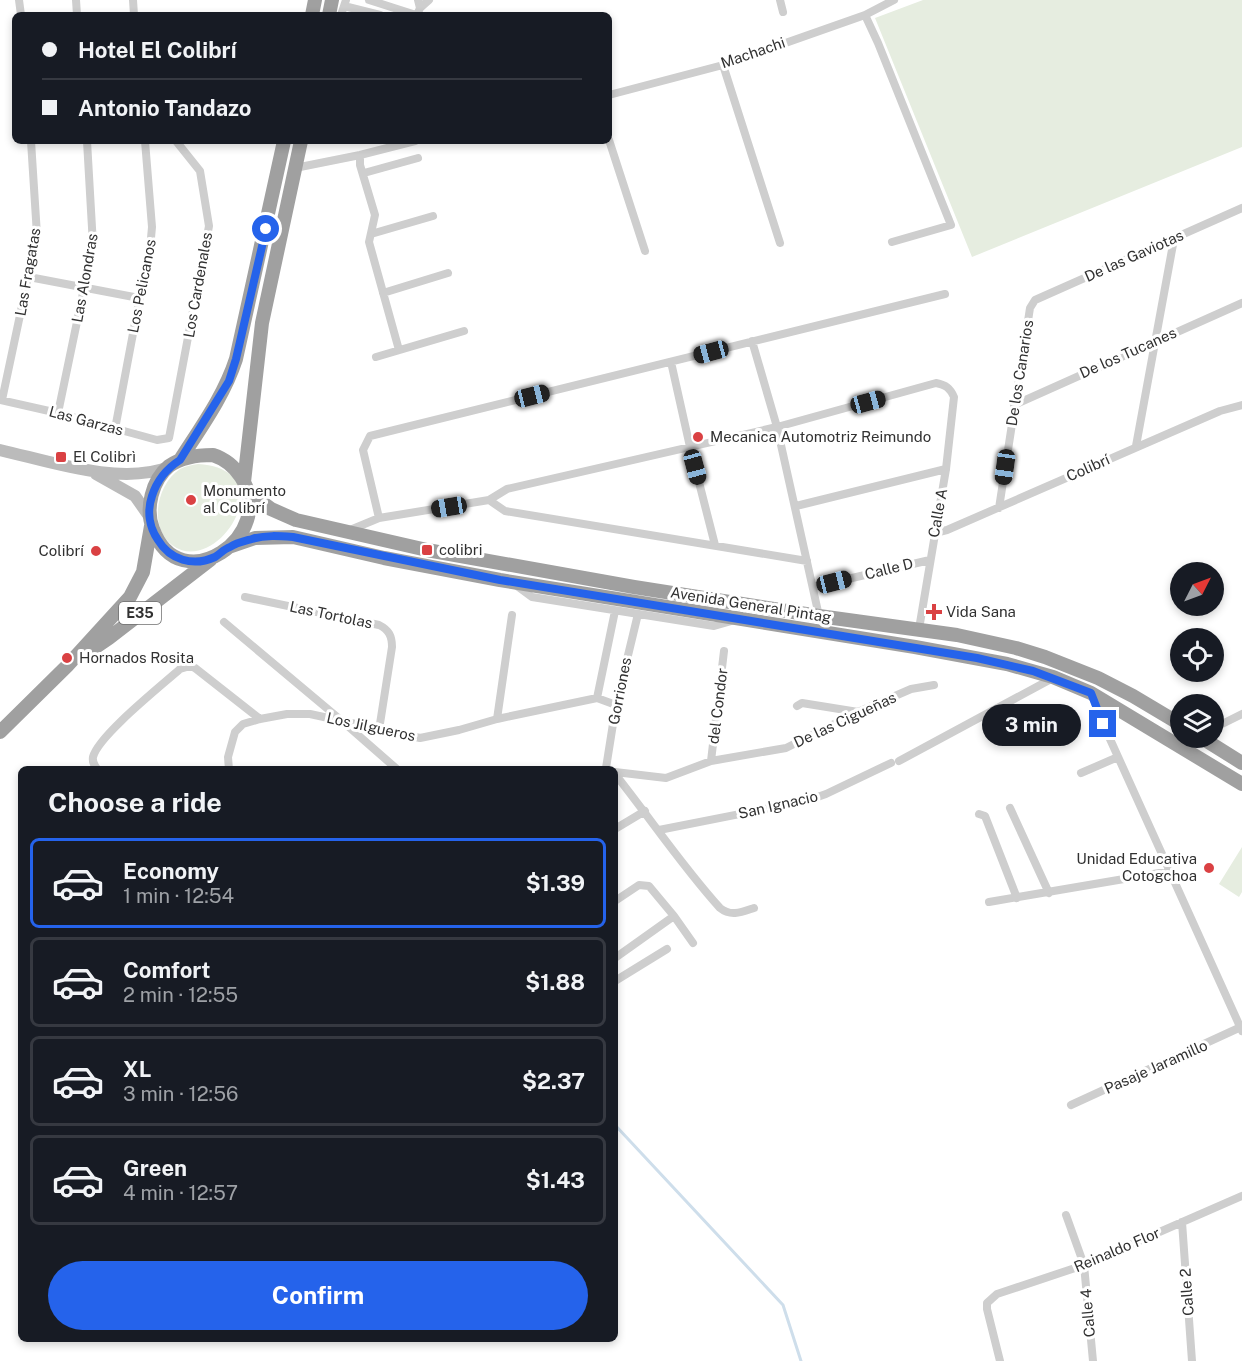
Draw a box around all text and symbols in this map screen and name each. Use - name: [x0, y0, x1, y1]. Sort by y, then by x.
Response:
- street label: Machachi: [718, 34, 787, 71]
- text: Hotel El Colibrí: [78, 37, 236, 63]
- text: Antonio Tandazo: [78, 95, 251, 121]
- route start: [252, 215, 279, 242]
- street label: Las Fragatas: [11, 226, 44, 317]
- street label: De las Gaviotas: [1082, 226, 1186, 285]
- street label: Los Cardenales: [180, 231, 215, 339]
- street label: Las Alondras: [68, 232, 101, 324]
- street label: Los Pelicanos: [124, 238, 159, 334]
- street label: De los Canarios: [1003, 319, 1036, 427]
- street label: De los Tucanes: [1077, 324, 1179, 381]
- car: [691, 339, 731, 365]
- car: [512, 383, 552, 409]
- car: [848, 389, 888, 415]
- street label: Las Garzas: [47, 402, 125, 439]
- place label: Mecanica Automotriz Reimundo: [710, 428, 931, 445]
- marker: Mecanica Automotriz Reimundo: [691, 430, 705, 444]
- car: [682, 447, 708, 487]
- place label: El Colibrì: [73, 448, 136, 465]
- car: [994, 448, 1016, 486]
- marker: El Colibrì: [54, 450, 68, 464]
- street label: Colibrí: [1064, 450, 1112, 485]
- place label: Monumento al Colibrí: [203, 482, 286, 516]
- street label: Calle A: [925, 487, 950, 539]
- marker: Monumento al Colibrí: [184, 493, 198, 507]
- car: [430, 495, 468, 519]
- place label: colibri: [439, 541, 482, 558]
- place label: Colibrí: [38, 542, 84, 559]
- marker: colibri: [420, 543, 434, 557]
- marker: Colibrí: [89, 544, 103, 558]
- street label: Calle D: [863, 554, 915, 583]
- north arrow: [1170, 562, 1224, 616]
- map controls: [1170, 562, 1224, 748]
- car: [814, 569, 854, 595]
- street label: Avenida General Pintag: [669, 583, 833, 626]
- street label: Las Tortolas: [288, 597, 374, 632]
- road number: E35: [119, 602, 161, 624]
- place label: Vida Sana: [946, 603, 1016, 620]
- marker: Vida Sana: [927, 605, 941, 619]
- button: locate: [1170, 628, 1224, 682]
- place label: Hornados Rosita: [79, 649, 194, 666]
- marker: Hornados Rosita: [60, 651, 74, 665]
- street label: Gorriones: [605, 656, 634, 726]
- street label: del Condor: [704, 667, 731, 745]
- street label: De las Cigueñas: [791, 688, 899, 751]
- button: layers: [1170, 694, 1224, 748]
- callout: 3 min: [983, 703, 1082, 745]
- street label: Los Jilgueros: [325, 709, 417, 744]
- route end: [1089, 710, 1116, 737]
- text: 3 min: [1005, 713, 1058, 737]
- text: Choose a ride: [48, 786, 222, 818]
- street label: San Ignacio: [736, 787, 819, 822]
- place label: Unidad Educativa Cotogchoa: [1076, 850, 1197, 884]
- icon: car: [51, 856, 105, 910]
- text: Economy: [123, 858, 219, 884]
- marker: Unidad Educativa Cotogchoa: [1202, 861, 1216, 875]
- text: $1.39: [526, 870, 585, 896]
- text: 1 min · 12:54: [123, 884, 234, 908]
- icon: car: [51, 955, 105, 1009]
- text: Comfort: [123, 957, 210, 983]
- text: $1.88: [525, 969, 585, 995]
- text: 2 min · 12:55: [123, 983, 238, 1007]
- street label: Pasaje Jaramillo: [1102, 1036, 1210, 1097]
- icon: car: [51, 1054, 105, 1108]
- text: XL: [123, 1056, 151, 1082]
- text: $2.37: [522, 1068, 585, 1094]
- text: 3 min · 12:56: [123, 1082, 238, 1106]
- icon: car: [51, 1153, 105, 1207]
- text: Green: [123, 1155, 187, 1181]
- text: $1.43: [526, 1167, 585, 1193]
- text: 4 min · 12:57: [123, 1181, 238, 1205]
- street label: Reinaldo Flor: [1071, 1224, 1162, 1275]
- button: Confirm: [48, 1261, 588, 1330]
- street label: Calle 2: [1176, 1267, 1197, 1317]
- street label: Calle 4: [1077, 1288, 1098, 1338]

